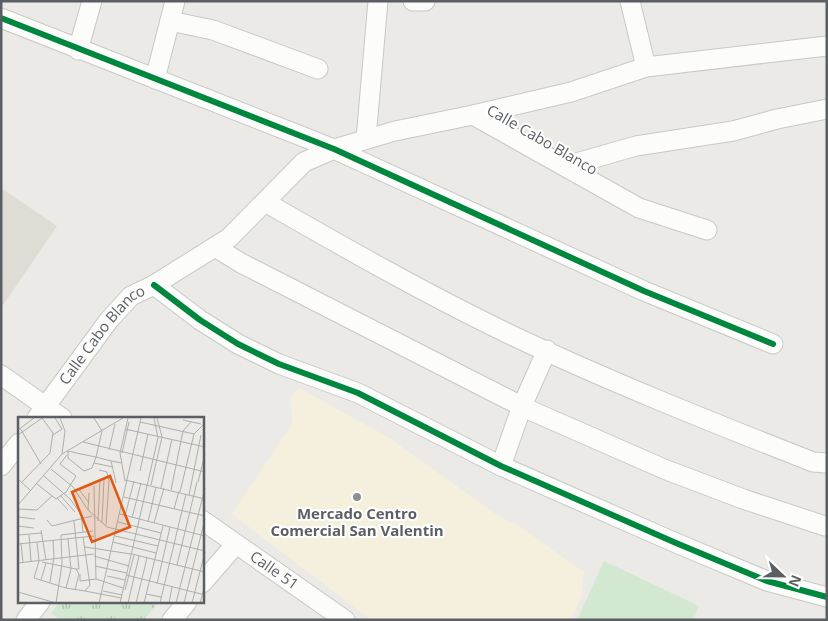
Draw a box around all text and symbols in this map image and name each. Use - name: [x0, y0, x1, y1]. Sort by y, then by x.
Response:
- street label: Calle Cabo Blanco: [483, 99, 602, 179]
- street label: Calle Cabo Blanco: [54, 280, 148, 388]
- inset map: [18, 417, 204, 604]
- marker: Mercado Centro Comercial San Valentin: [351, 491, 363, 503]
- place label: Mercado Centro Comercial San Valentin: [270, 503, 444, 540]
- street label: Calle 51: [246, 546, 303, 594]
- north arrow: [758, 551, 808, 601]
- text: N: [785, 572, 806, 590]

